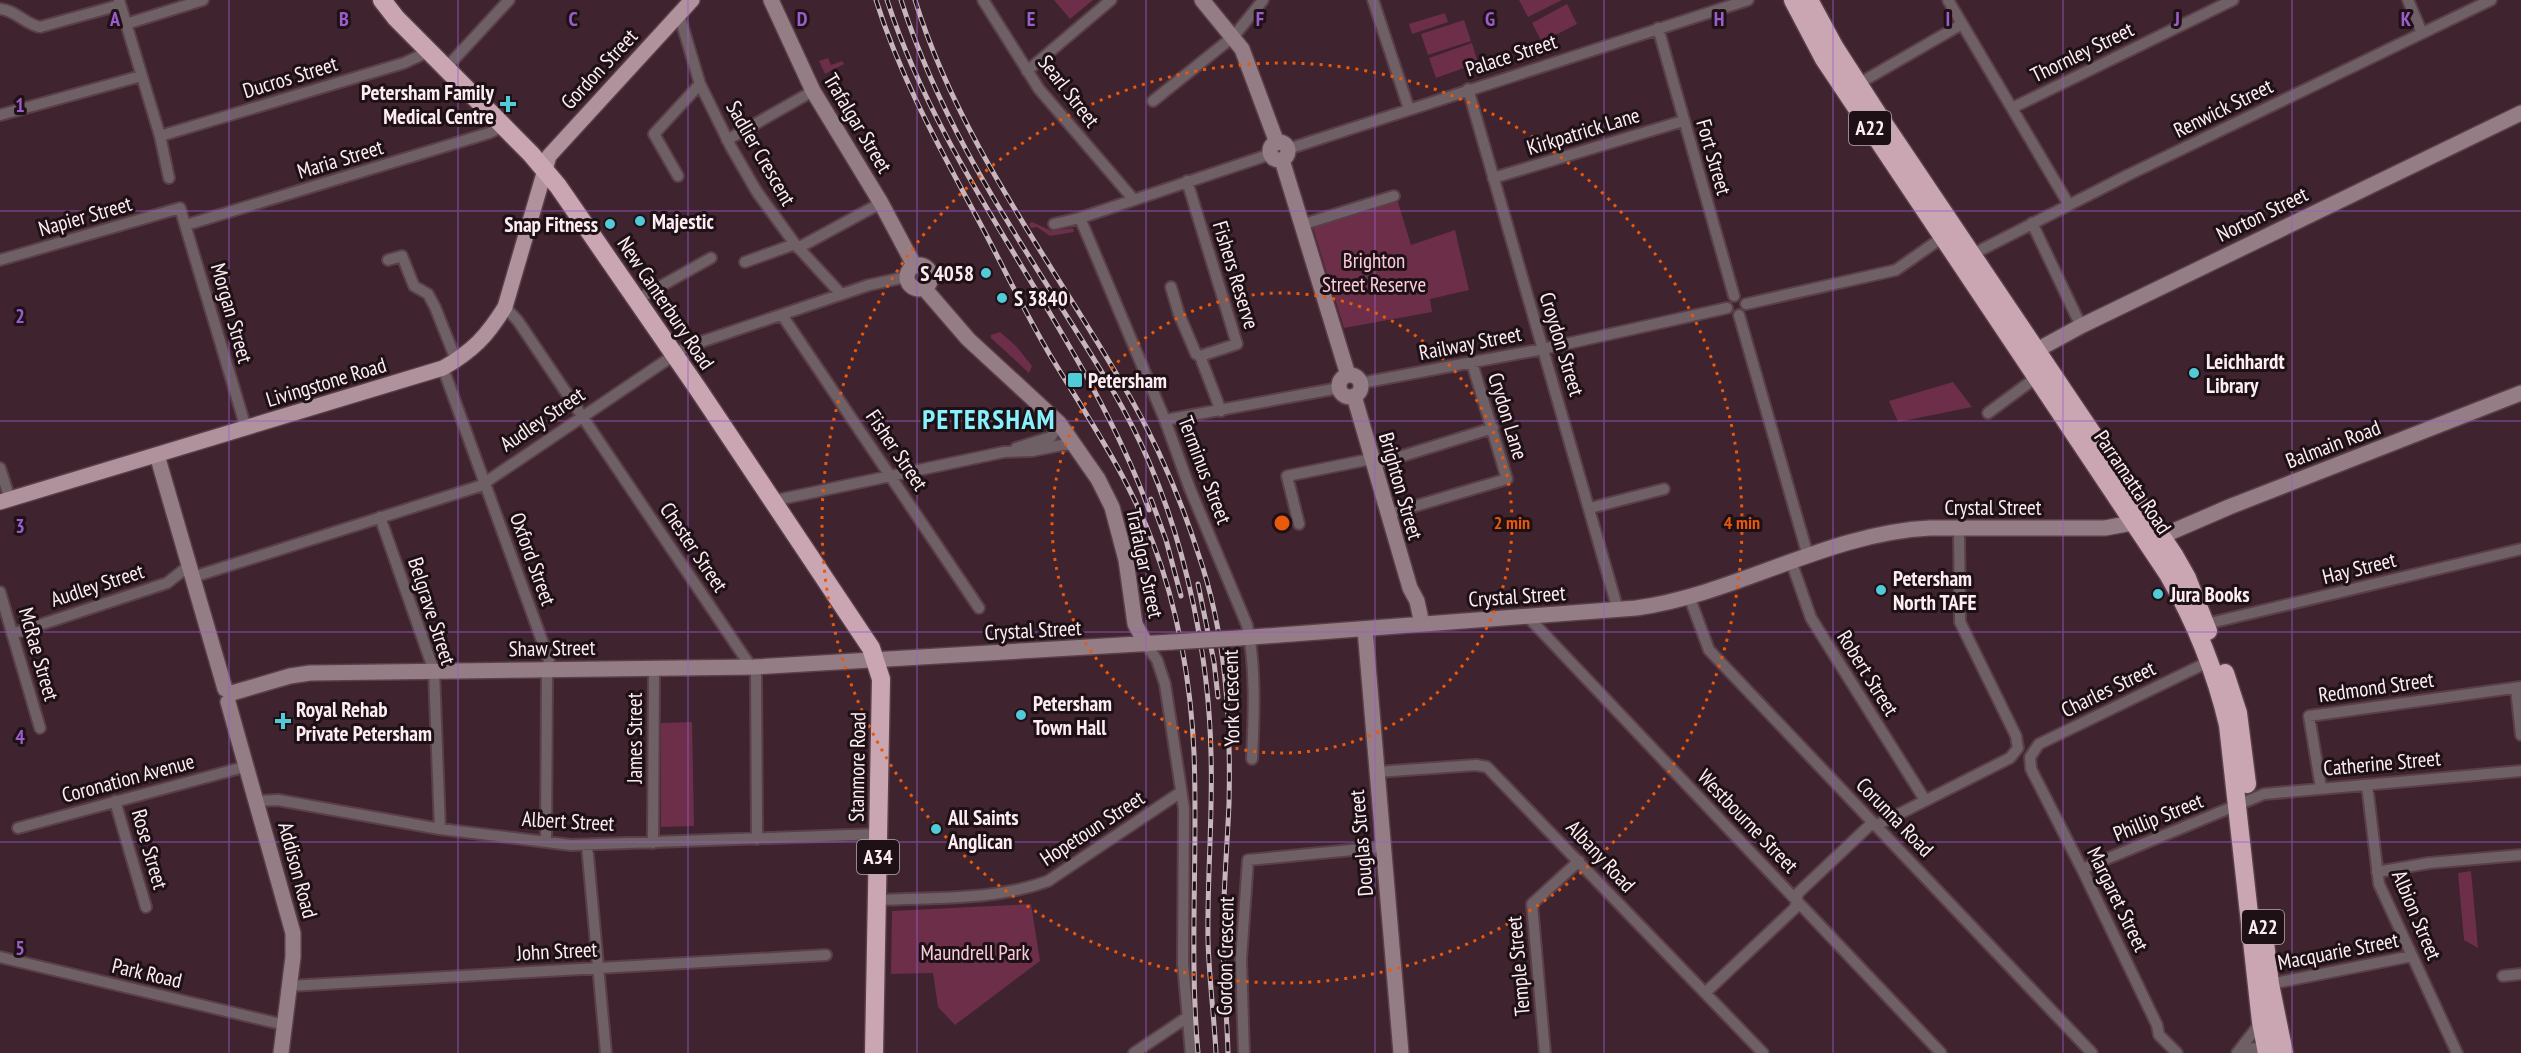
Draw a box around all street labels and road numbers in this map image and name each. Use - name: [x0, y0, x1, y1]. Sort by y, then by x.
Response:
- street label: Thornley Street: [2026, 15, 2138, 88]
- street label: Gordon Street: [555, 23, 643, 115]
- street label: Palace Street: [1462, 28, 1560, 82]
- street label: Searl Street: [1032, 49, 1106, 133]
- street label: Ducros Street: [239, 50, 341, 104]
- street label: Trafalgar Street: [818, 68, 898, 178]
- street label: Renwick Street: [2169, 72, 2277, 144]
- street label: Sadlier Crescent: [720, 96, 802, 210]
- street label: Kirkpatrick Lane: [1523, 101, 1643, 161]
- road number: A22: [1849, 111, 1891, 145]
- street label: Fort Street: [1690, 116, 1738, 198]
- street label: Maria Street: [294, 133, 386, 185]
- street label: Norton Street: [2212, 180, 2312, 248]
- street label: Napier Street: [35, 190, 135, 242]
- street label: Fishers Reserve: [1207, 218, 1265, 332]
- street label: New Canterbury Road: [612, 231, 720, 375]
- street label: Morgan Street: [205, 260, 259, 366]
- street label: Croydon Street: [1533, 289, 1591, 399]
- street label: Railway Street: [1416, 320, 1524, 366]
- street label: Livingstone Road: [263, 351, 389, 413]
- street label: Crydon Lane: [1482, 369, 1534, 463]
- street label: Audley Street: [494, 381, 590, 457]
- street label: Fisher Street: [860, 404, 934, 496]
- street label: Terminus Street: [1172, 412, 1238, 528]
- street label: Balmain Road: [2282, 414, 2384, 474]
- street label: Parramatta Road: [2088, 425, 2178, 539]
- street label: Brighton Street: [1373, 429, 1429, 543]
- street label: Crystal Street: [1944, 494, 2042, 521]
- street label: Chester Street: [654, 497, 734, 597]
- street label: Trafalgar Street: [1120, 506, 1170, 621]
- street label: Oxford Street: [504, 509, 562, 609]
- street label: Hay Street: [2319, 546, 2399, 590]
- street label: Belgrave Street: [402, 554, 462, 668]
- street label: Audley Street: [47, 557, 147, 613]
- street label: Crystal Street: [1468, 579, 1567, 613]
- street label: McRae Street: [13, 604, 65, 704]
- street label: Crystal Street: [984, 614, 1082, 646]
- street label: Robert Street: [1831, 625, 1905, 721]
- street label: Shaw Street: [508, 634, 596, 662]
- street label: York Crescent: [1217, 649, 1245, 747]
- street label: Charles Street: [2056, 655, 2160, 723]
- street label: Redmond Street: [2317, 666, 2436, 708]
- street label: James Street: [621, 692, 648, 784]
- street label: Stanmore Road: [843, 712, 871, 822]
- street label: Catherine Street: [2322, 744, 2442, 782]
- street label: Coronation Avenue: [59, 747, 197, 809]
- street label: Westbourne Street: [1692, 764, 1804, 879]
- street label: Corunna Road: [1851, 772, 1939, 862]
- street label: Hopetoun Street: [1035, 784, 1149, 872]
- street label: Phillip Street: [2109, 787, 2207, 847]
- street label: Douglas Street: [1343, 789, 1379, 897]
- street label: Albert Street: [521, 805, 615, 837]
- street label: Rose Street: [126, 806, 174, 892]
- street label: Albany Road: [1561, 814, 1641, 898]
- street label: Addison Road: [272, 819, 324, 921]
- road number: A34: [857, 840, 899, 874]
- street label: Margaret Street: [2081, 842, 2155, 956]
- street label: Albion Street: [2386, 866, 2448, 964]
- street label: Gordon Crescent: [1210, 896, 1240, 1016]
- road number: A22: [2242, 910, 2284, 944]
- street label: Temple Street: [1500, 915, 1536, 1017]
- street label: Macquarie Street: [2275, 926, 2401, 976]
- street label: John Street: [515, 935, 598, 967]
- street label: Park Road: [109, 952, 185, 994]

